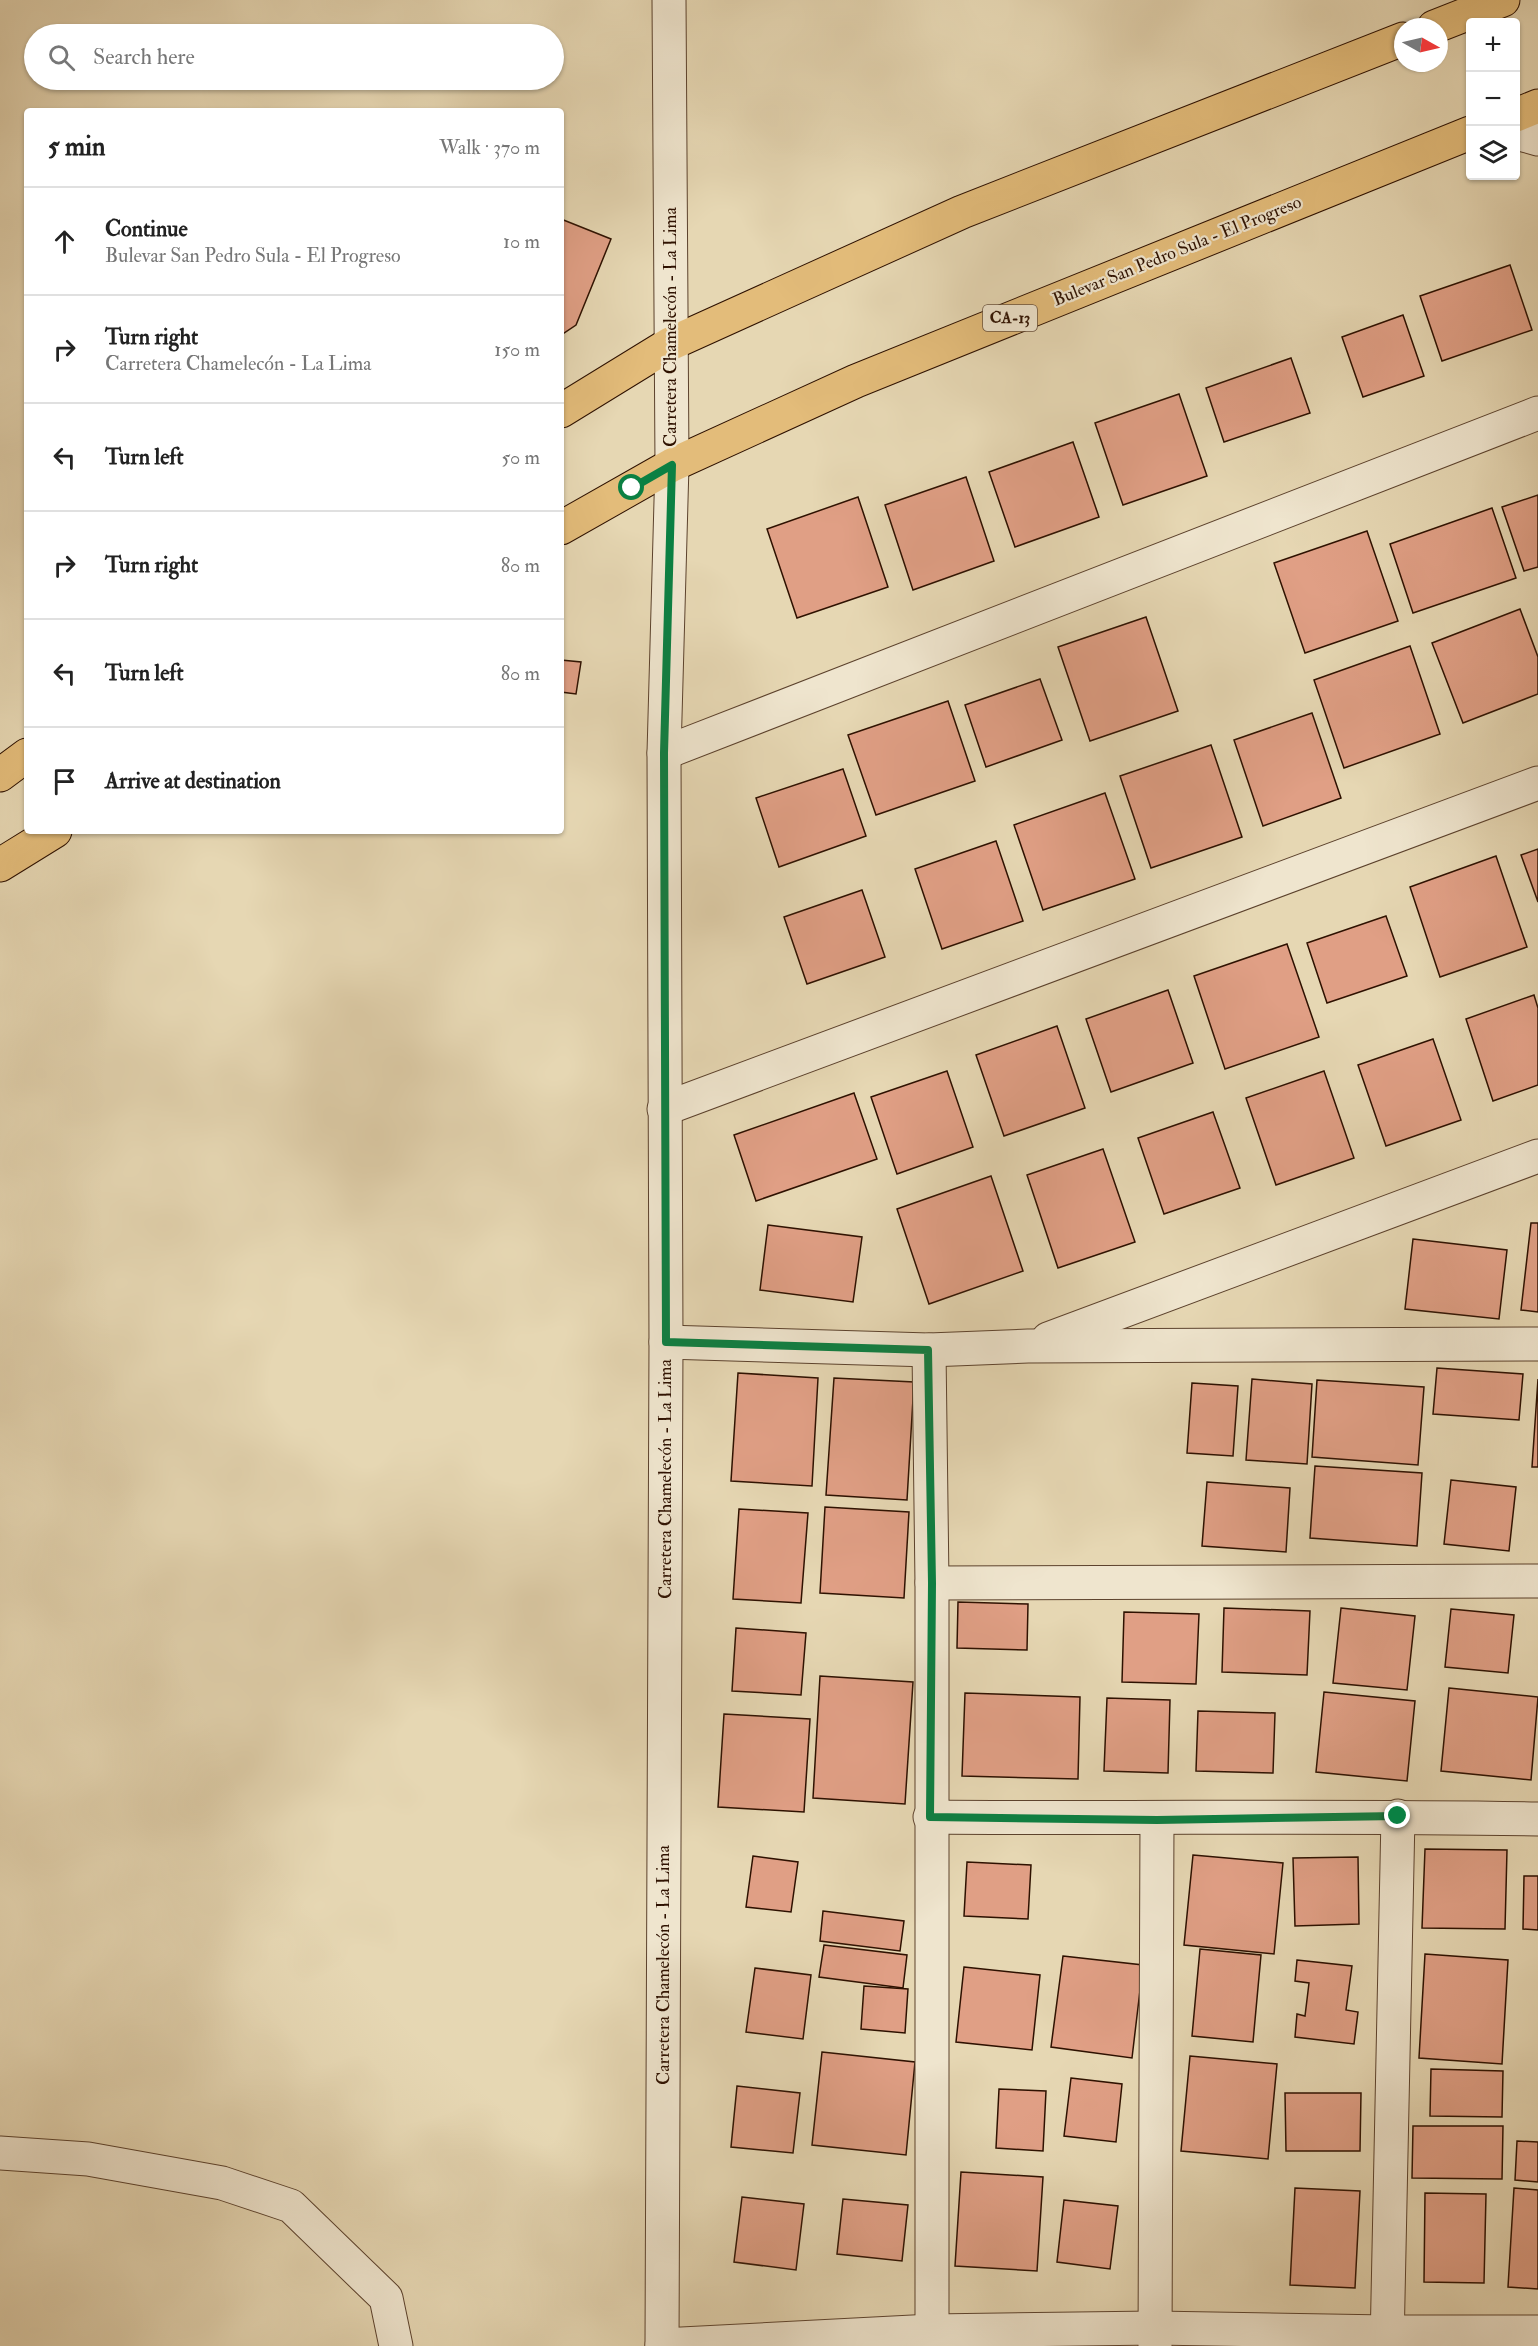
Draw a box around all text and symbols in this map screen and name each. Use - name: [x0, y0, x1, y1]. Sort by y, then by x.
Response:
- north arrow: [1394, 18, 1448, 72]
- map controls: [1466, 18, 1520, 180]
- button: +: [1466, 18, 1520, 72]
- search box: [24, 24, 564, 90]
- icon: search: [45, 41, 78, 74]
- text: Search here: [93, 43, 195, 71]
- button: −: [1466, 72, 1520, 126]
- button: layers: [1466, 126, 1520, 180]
- text: 5 min: [48, 131, 105, 163]
- text: Walk · 370 m: [439, 135, 540, 160]
- street label: Bulevar San Pedro Sula - El Progreso: [1049, 190, 1305, 312]
- street label: Carretera Chamelecón - La Lima: [659, 206, 682, 447]
- text: Continue: [105, 215, 188, 243]
- icon: ahead: [48, 225, 81, 258]
- text: 10 m: [503, 229, 540, 254]
- text: Bulevar San Pedro Sula - El Progreso: [105, 243, 401, 268]
- road number: CA-13: [983, 305, 1037, 331]
- text: Turn right: [105, 323, 198, 351]
- icon: right: [48, 333, 81, 366]
- text: 150 m: [494, 337, 540, 362]
- text: Carretera Chamelecón - La Lima: [105, 351, 372, 376]
- icon: left: [48, 441, 81, 474]
- text: Turn left: [105, 443, 184, 471]
- text: 50 m: [501, 445, 540, 470]
- route start: [618, 474, 644, 500]
- icon: right: [48, 549, 81, 582]
- text: Turn right: [105, 551, 198, 579]
- text: 80 m: [501, 553, 540, 578]
- icon: left: [48, 657, 81, 690]
- text: Turn left: [105, 659, 184, 687]
- text: 80 m: [501, 661, 540, 686]
- icon: arrive: [48, 765, 81, 798]
- text: Arrive at destination: [105, 767, 281, 795]
- street label: Carretera Chamelecón - La Lima: [654, 1358, 677, 1599]
- route end: [1384, 1802, 1410, 1828]
- street label: Carretera Chamelecón - La Lima: [652, 1844, 675, 2085]

